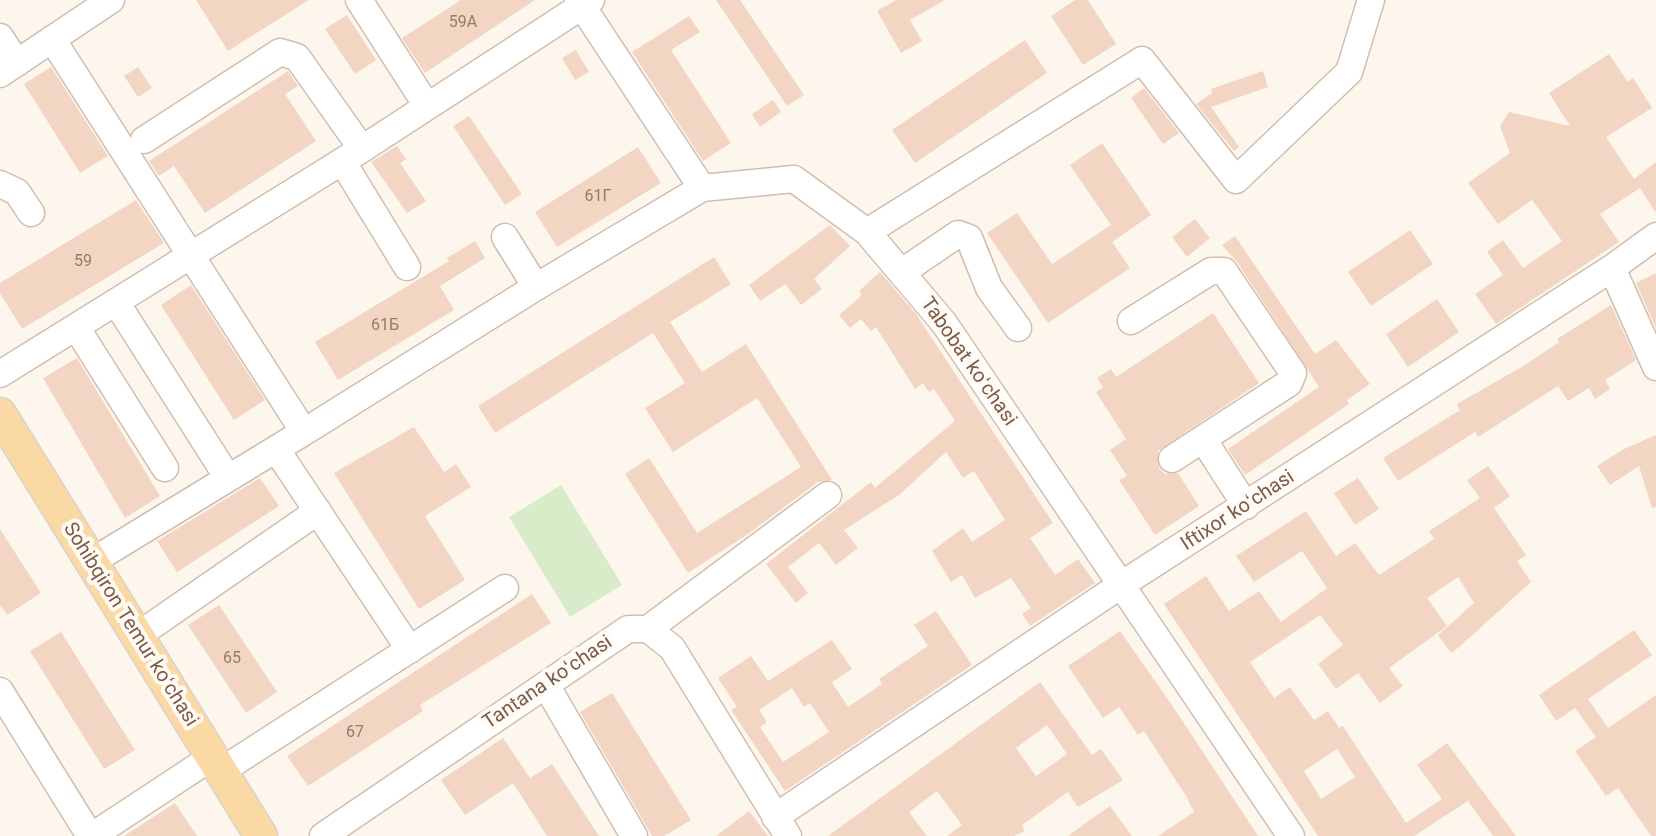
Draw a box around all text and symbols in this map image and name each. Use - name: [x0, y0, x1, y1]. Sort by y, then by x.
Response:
- house number: 59А: [449, 13, 477, 33]
- house number: 61Г: [585, 187, 611, 207]
- house number: 59: [74, 252, 92, 272]
- street label: Tabobat koʻchasi: [915, 293, 1021, 431]
- house number: 61Б: [371, 316, 399, 336]
- street label: Iftixor koʻchasi: [1177, 465, 1299, 557]
- street label: Sohibqiron Temur koʻchasi: [57, 519, 203, 731]
- street label: Tantana koʻchasi: [479, 631, 617, 735]
- house number: 65: [223, 649, 241, 669]
- house number: 67: [346, 723, 364, 743]

